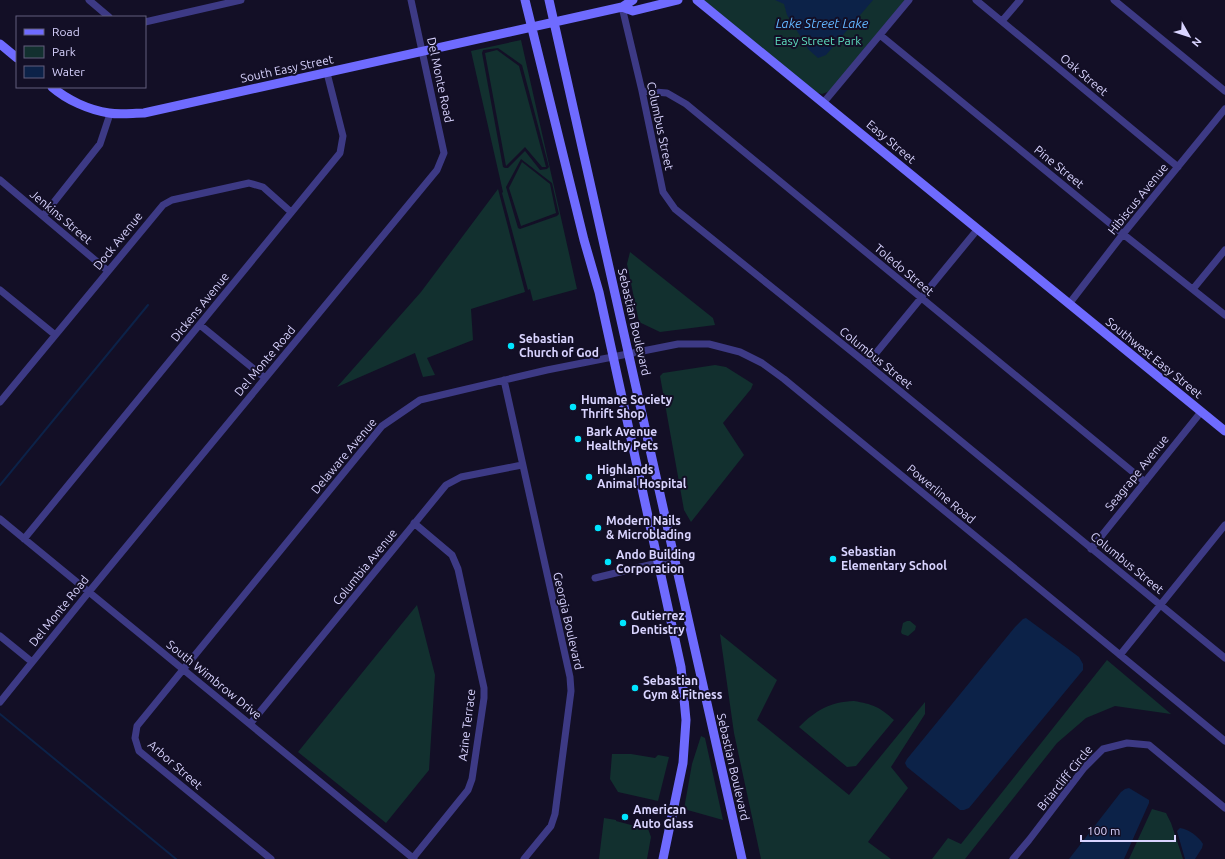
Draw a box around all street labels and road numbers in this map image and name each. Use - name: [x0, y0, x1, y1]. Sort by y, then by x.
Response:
- street label: Del Monte Road: [425, 36, 456, 124]
- street label: Oak Street: [1058, 51, 1111, 98]
- street label: South Easy Street: [239, 52, 335, 85]
- street label: Columbus Street: [645, 80, 676, 172]
- street label: Easy Street: [864, 117, 919, 166]
- street label: Pine Street: [1032, 143, 1087, 191]
- street label: Hibiscus Avenue: [1105, 161, 1170, 237]
- street label: Jenkins Street: [28, 187, 95, 246]
- street label: Dock Avenue: [90, 209, 145, 272]
- street label: Toledo Street: [872, 241, 937, 298]
- street label: Sebastian Boulevard: [616, 267, 653, 377]
- street label: Dickens Avenue: [168, 270, 231, 344]
- street label: Southwest Easy Street: [1103, 315, 1205, 401]
- street label: Del Monte Road: [232, 323, 298, 398]
- street label: Columbus Street: [837, 324, 916, 391]
- street label: Delaware Avenue: [308, 415, 379, 496]
- street label: Seagrape Avenue: [1102, 432, 1171, 513]
- street label: Powerline Road: [905, 461, 978, 526]
- street label: Columbia Avenue: [330, 526, 399, 607]
- street label: Columbus Street: [1088, 529, 1167, 596]
- street label: Georgia Boulevard: [551, 571, 586, 671]
- street label: Del Monte Road: [26, 573, 91, 649]
- street label: South Wimbrow Drive: [164, 637, 264, 722]
- street label: Azine Terrace: [456, 688, 477, 762]
- street label: Sebastian Boulevard: [715, 712, 752, 822]
- street label: Arbor Street: [146, 738, 205, 792]
- street label: Briarcliff Circle: [1035, 743, 1095, 813]

